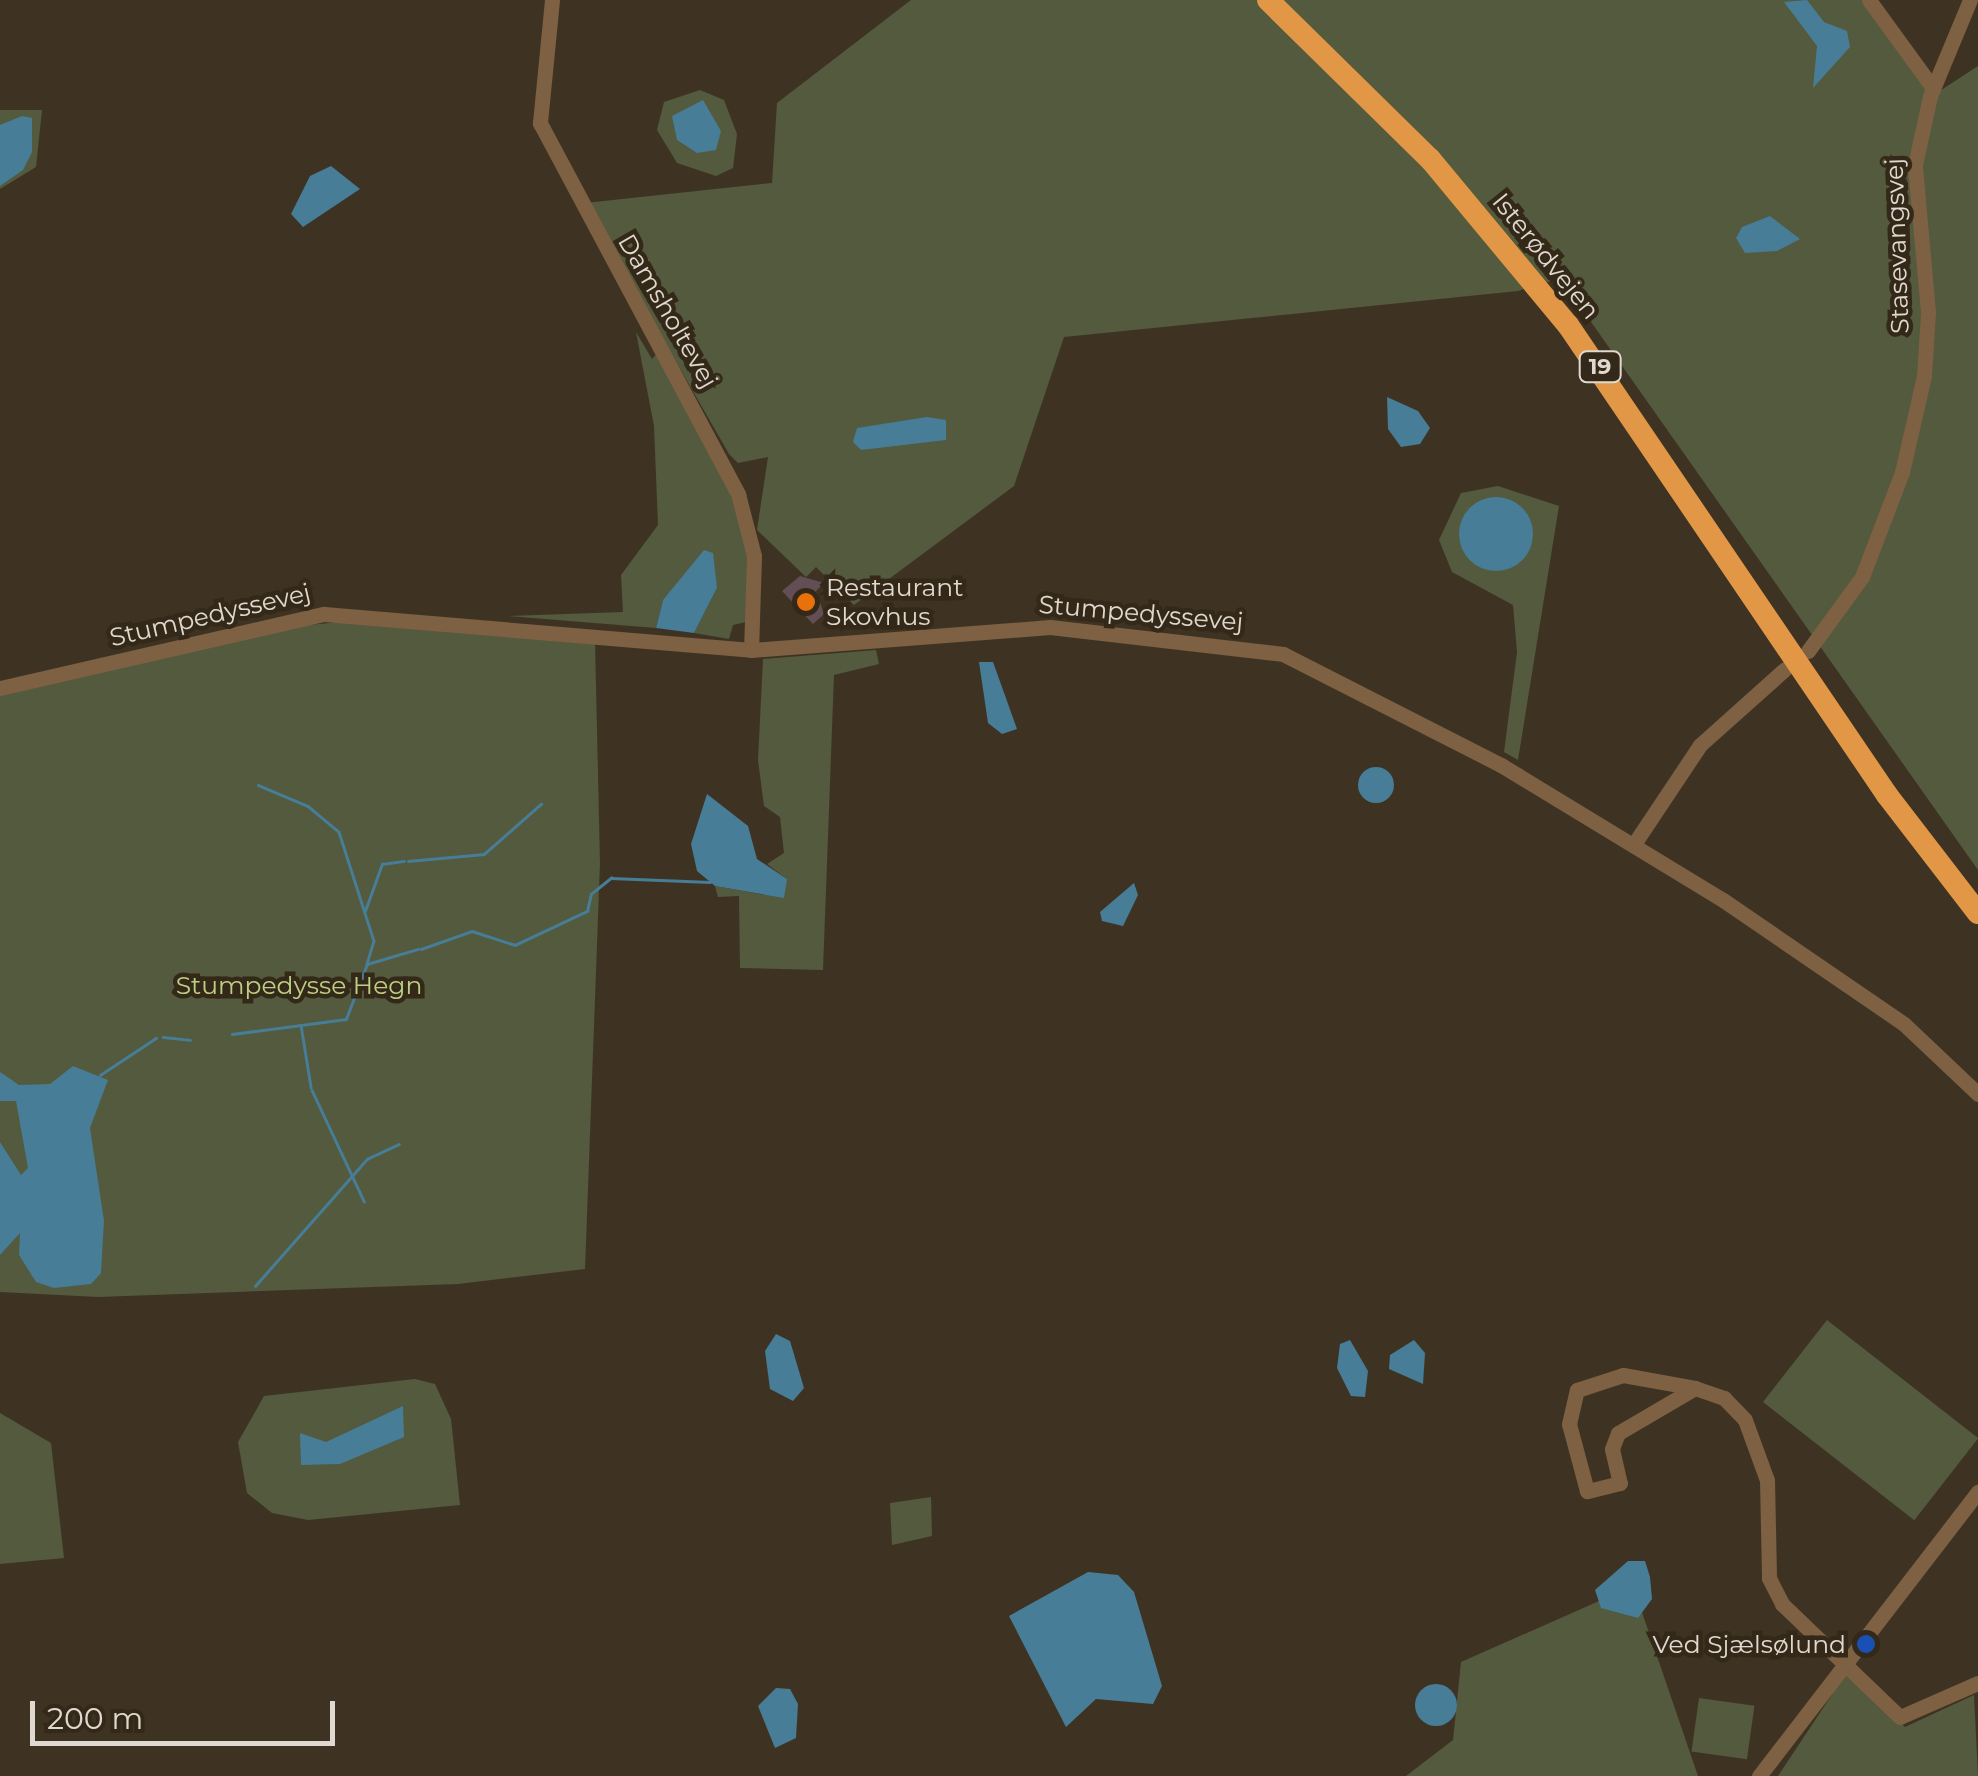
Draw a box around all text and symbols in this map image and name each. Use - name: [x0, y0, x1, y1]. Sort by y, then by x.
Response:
- street label: Stasevangsvej: [1879, 158, 1915, 334]
- street label: Isterødvejen: [1486, 187, 1606, 325]
- street label: Damsholtevej: [612, 229, 724, 393]
- road number: 19: [1578, 350, 1622, 384]
- place label: Restaurant Skovhus: [826, 573, 963, 632]
- street label: Stumpedyssevej: [107, 577, 313, 653]
- street label: Stumpedyssevej: [1037, 589, 1245, 637]
- marker: Restaurant Skovhus: [795, 591, 817, 613]
- park label: Stumpedysse Hegn: [176, 970, 422, 1000]
- place label: Ved Sjælsølund: [1652, 1629, 1846, 1659]
- marker: Ved Sjælsølund: [1855, 1633, 1877, 1655]
- scale bar: [35, 1681, 340, 1743]
- text: 200 m: [47, 1700, 143, 1737]

